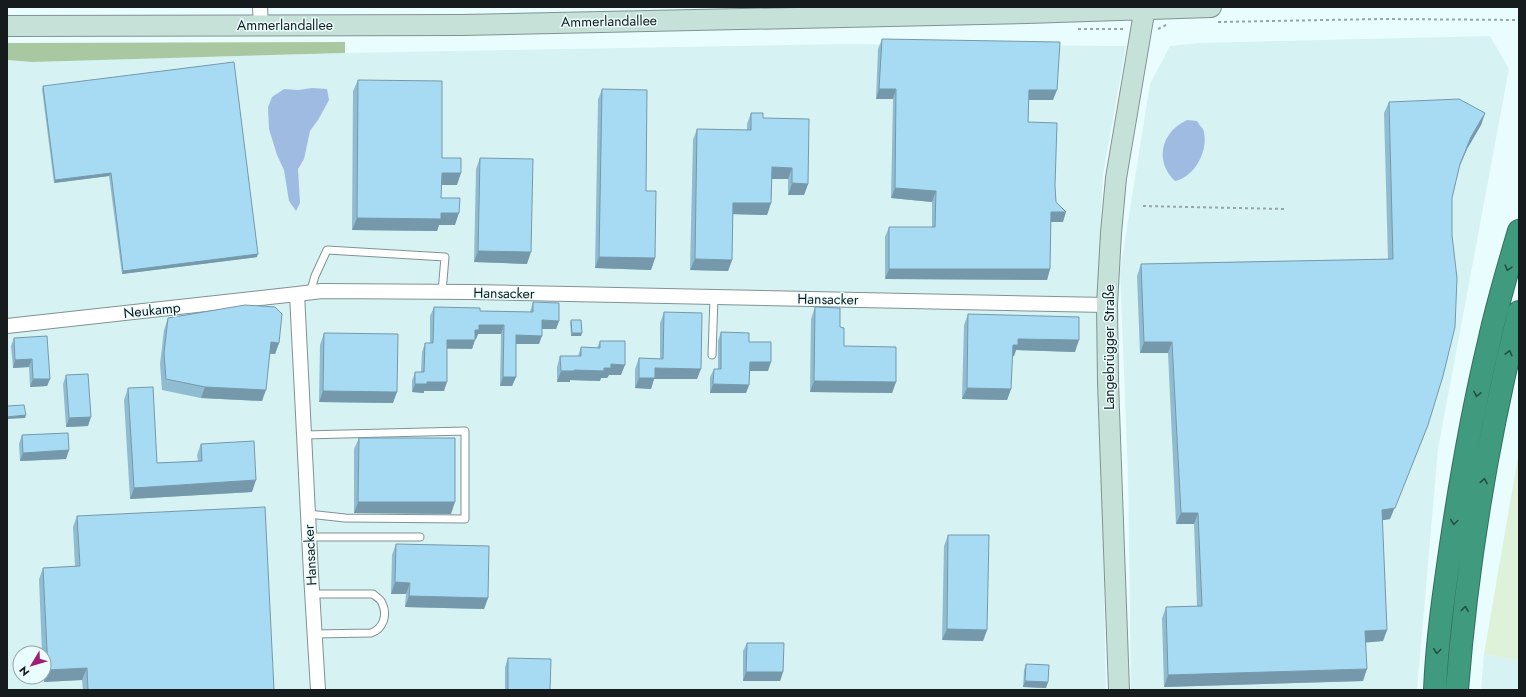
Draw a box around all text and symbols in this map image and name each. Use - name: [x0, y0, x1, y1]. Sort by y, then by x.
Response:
- street label: Ammerlandallee: [561, 10, 657, 32]
- street label: Ammerlandallee: [237, 15, 333, 35]
- one-way arrow: [1504, 264, 1513, 271]
- street label: Hansacker: [473, 282, 535, 304]
- street label: Langebrügger Straße: [1099, 284, 1119, 410]
- street label: Hansacker: [797, 288, 859, 310]
- street label: Neukamp: [123, 297, 182, 323]
- one-way arrow: [1504, 350, 1512, 356]
- one-way arrow: [1474, 391, 1482, 398]
- one-way arrow: [1479, 478, 1487, 484]
- one-way arrow: [1450, 519, 1459, 525]
- street label: Hansacker: [298, 524, 322, 586]
- one-way arrow: [1460, 606, 1469, 612]
- north arrow: [12, 645, 52, 685]
- one-way arrow: [1433, 648, 1442, 654]
- text: N: [15, 663, 33, 680]

